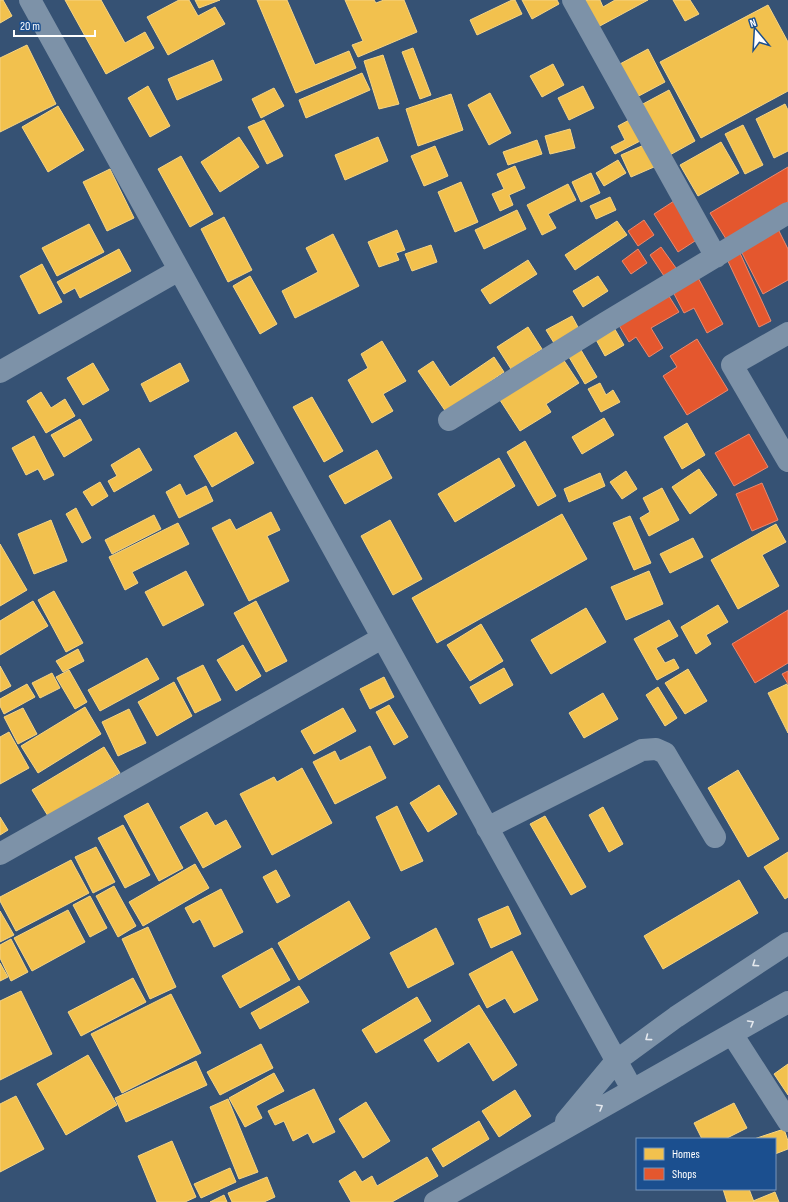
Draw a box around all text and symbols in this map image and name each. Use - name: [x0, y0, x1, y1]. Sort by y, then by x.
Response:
- scale bar: [14, 12, 95, 38]
- north arrow: [736, 12, 776, 52]
- text: N: [748, 16, 758, 30]
- text: 20 m: [20, 19, 40, 34]
- one-way arrow: [752, 959, 759, 967]
- one-way arrow: [746, 1021, 754, 1028]
- one-way arrow: [645, 1033, 652, 1041]
- one-way arrow: [596, 1105, 603, 1112]
- legend: [636, 1138, 776, 1190]
- text: Homes: [672, 1147, 700, 1162]
- text: Shops: [672, 1167, 697, 1182]

